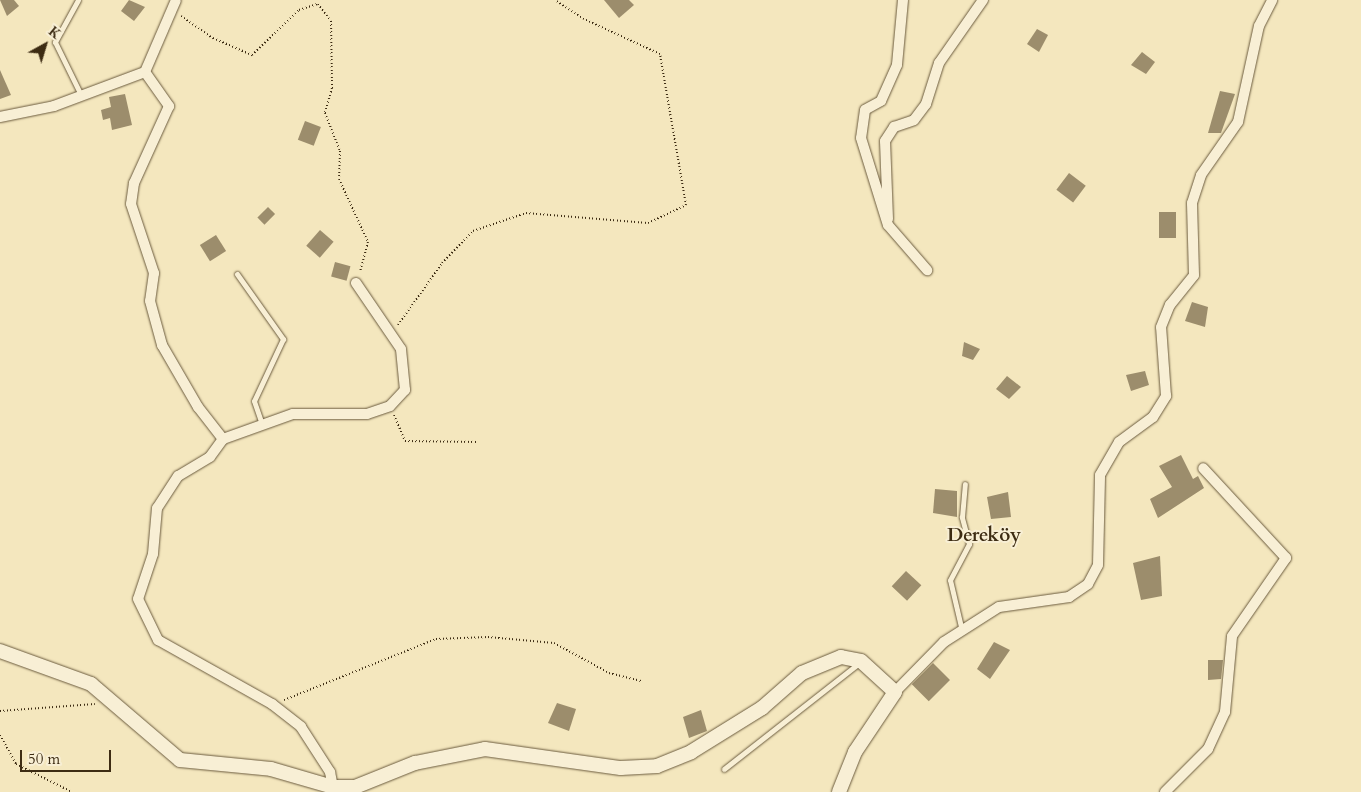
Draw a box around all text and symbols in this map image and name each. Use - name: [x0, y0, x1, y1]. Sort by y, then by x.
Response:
- north arrow: [20, 20, 70, 70]
- text: K: [44, 22, 65, 44]
- district label: Dereköy: [947, 525, 1021, 547]
- scale bar: [22, 740, 114, 772]
- text: 50 m: [28, 749, 60, 769]

